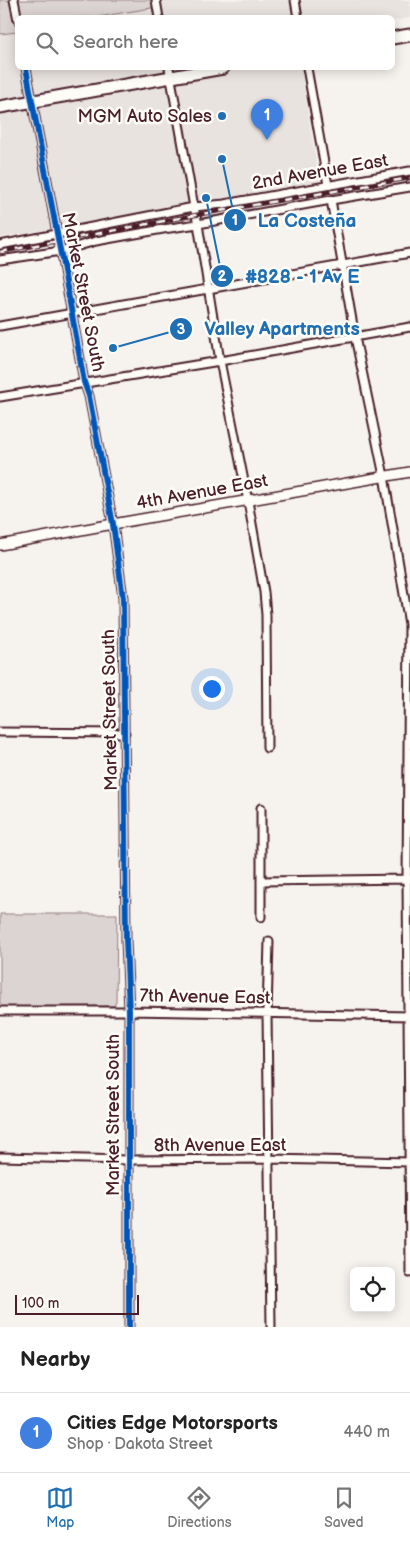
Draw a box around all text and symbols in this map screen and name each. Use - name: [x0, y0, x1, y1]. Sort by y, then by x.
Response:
- search box: [15, 15, 395, 70]
- icon: search: [33, 29, 61, 57]
- text: Search here: [73, 31, 178, 54]
- pin: 1: [251, 99, 283, 140]
- place label: MGM Auto Sales: [77, 106, 212, 127]
- marker: MGM Auto Sales: [216, 110, 228, 122]
- street label: 2nd Avenue East: [250, 150, 390, 194]
- callout: La Costeña: [223, 203, 366, 237]
- text: La Costeña: [258, 210, 356, 233]
- street label: Market Street South: [57, 211, 109, 373]
- text: 1: [232, 211, 238, 230]
- callout: #828 - 1 Av E: [209, 259, 369, 293]
- text: #828 - 1 Av E: [244, 266, 360, 289]
- text: 2: [218, 267, 227, 286]
- callout: Valley Apartments: [169, 312, 370, 346]
- text: Valley Apartments: [204, 318, 360, 341]
- text: 3: [177, 320, 186, 339]
- street label: 4th Avenue East: [135, 470, 270, 514]
- street label: Market Street South: [98, 629, 122, 791]
- your location: [199, 676, 225, 702]
- street label: 7th Avenue East: [139, 985, 271, 1009]
- street label: Market Street South: [103, 1034, 124, 1196]
- street label: 8th Avenue East: [154, 1135, 287, 1156]
- map controls: [350, 1267, 395, 1312]
- button: locate: [350, 1267, 395, 1312]
- scale bar: [15, 1292, 139, 1315]
- text: 100 m: [22, 1295, 59, 1312]
- text: Nearby: [20, 1347, 90, 1372]
- text: Cities Edge Motorsports: [67, 1412, 278, 1435]
- text: 1: [33, 1423, 39, 1442]
- text: 440 m: [344, 1423, 390, 1442]
- text: Shop · Dakota Street: [67, 1435, 213, 1454]
- tab: Map: [46, 1484, 75, 1531]
- tab: Directions: [167, 1484, 232, 1531]
- tab: Saved: [324, 1484, 364, 1531]

